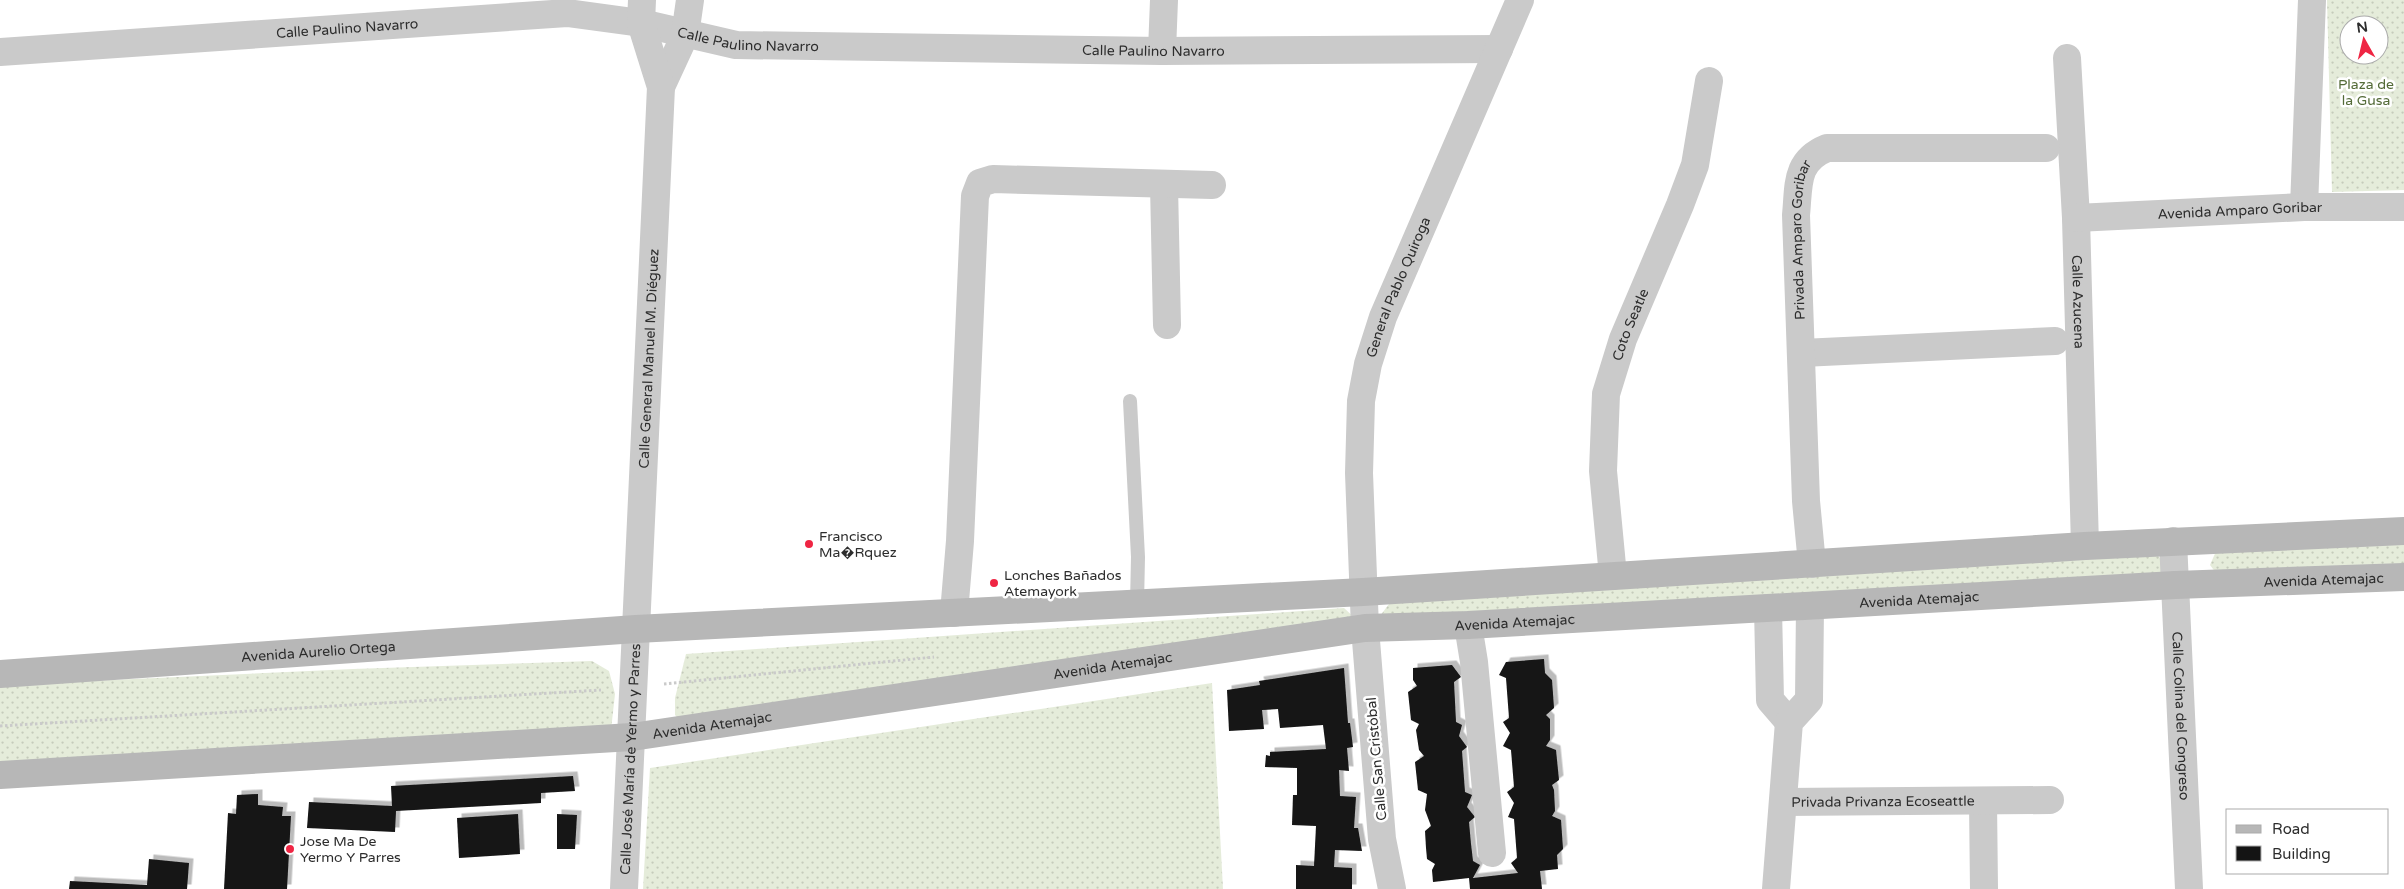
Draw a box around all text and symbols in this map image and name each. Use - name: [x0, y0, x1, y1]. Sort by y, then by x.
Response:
- street label: Calle Paulino Navarro: [276, 15, 419, 42]
- north arrow: [2339, 15, 2389, 65]
- text: N: [2356, 18, 2369, 37]
- street label: Calle Paulino Navarro: [676, 24, 819, 55]
- street label: Calle Paulino Navarro: [1082, 42, 1225, 60]
- park label: Plaza de la Gusa: [2338, 76, 2394, 109]
- street label: Privada Amparo Goribar: [1788, 156, 1815, 320]
- street label: Avenida Amparo Goribar: [2157, 199, 2323, 223]
- street label: General Pablo Quiroga: [1363, 214, 1434, 360]
- street label: Calle General Manuel M. Diéguez: [635, 248, 663, 469]
- street label: Calle Azucena: [2068, 255, 2088, 349]
- street label: Coto Seatle: [1609, 286, 1652, 363]
- place label: Francisco Ma�Rquez: [819, 528, 897, 561]
- marker: Francisco Ma�Rquez: [803, 538, 815, 550]
- place label: Lonches Bañados Atemayork: [1004, 567, 1122, 600]
- street label: Avenida Atemajac: [2263, 570, 2384, 591]
- marker: Lonches Bañados Atemayork: [988, 577, 1000, 589]
- street label: Avenida Atemajac: [1858, 588, 1980, 612]
- street label: Avenida Atemajac: [1454, 611, 1575, 634]
- street label: Calle Colina del Congreso: [2168, 631, 2193, 801]
- street label: Avenida Aurelio Ortega: [240, 638, 396, 666]
- street label: Calle José María de Yermo y Parres: [617, 643, 644, 875]
- street label: Avenida Atemajac: [1052, 649, 1174, 683]
- street label: Calle San Cristóbal: [1363, 697, 1390, 821]
- street label: Avenida Atemajac: [651, 708, 773, 743]
- street label: Privada Privanza Ecoseattle: [1791, 793, 1975, 811]
- legend: [2226, 809, 2389, 874]
- text: Road: [2272, 820, 2310, 838]
- place label: Jose Ma De Yermo Y Parres: [300, 833, 401, 866]
- marker: Jose Ma De Yermo Y Parres: [284, 843, 296, 855]
- text: Building: [2272, 845, 2331, 863]

